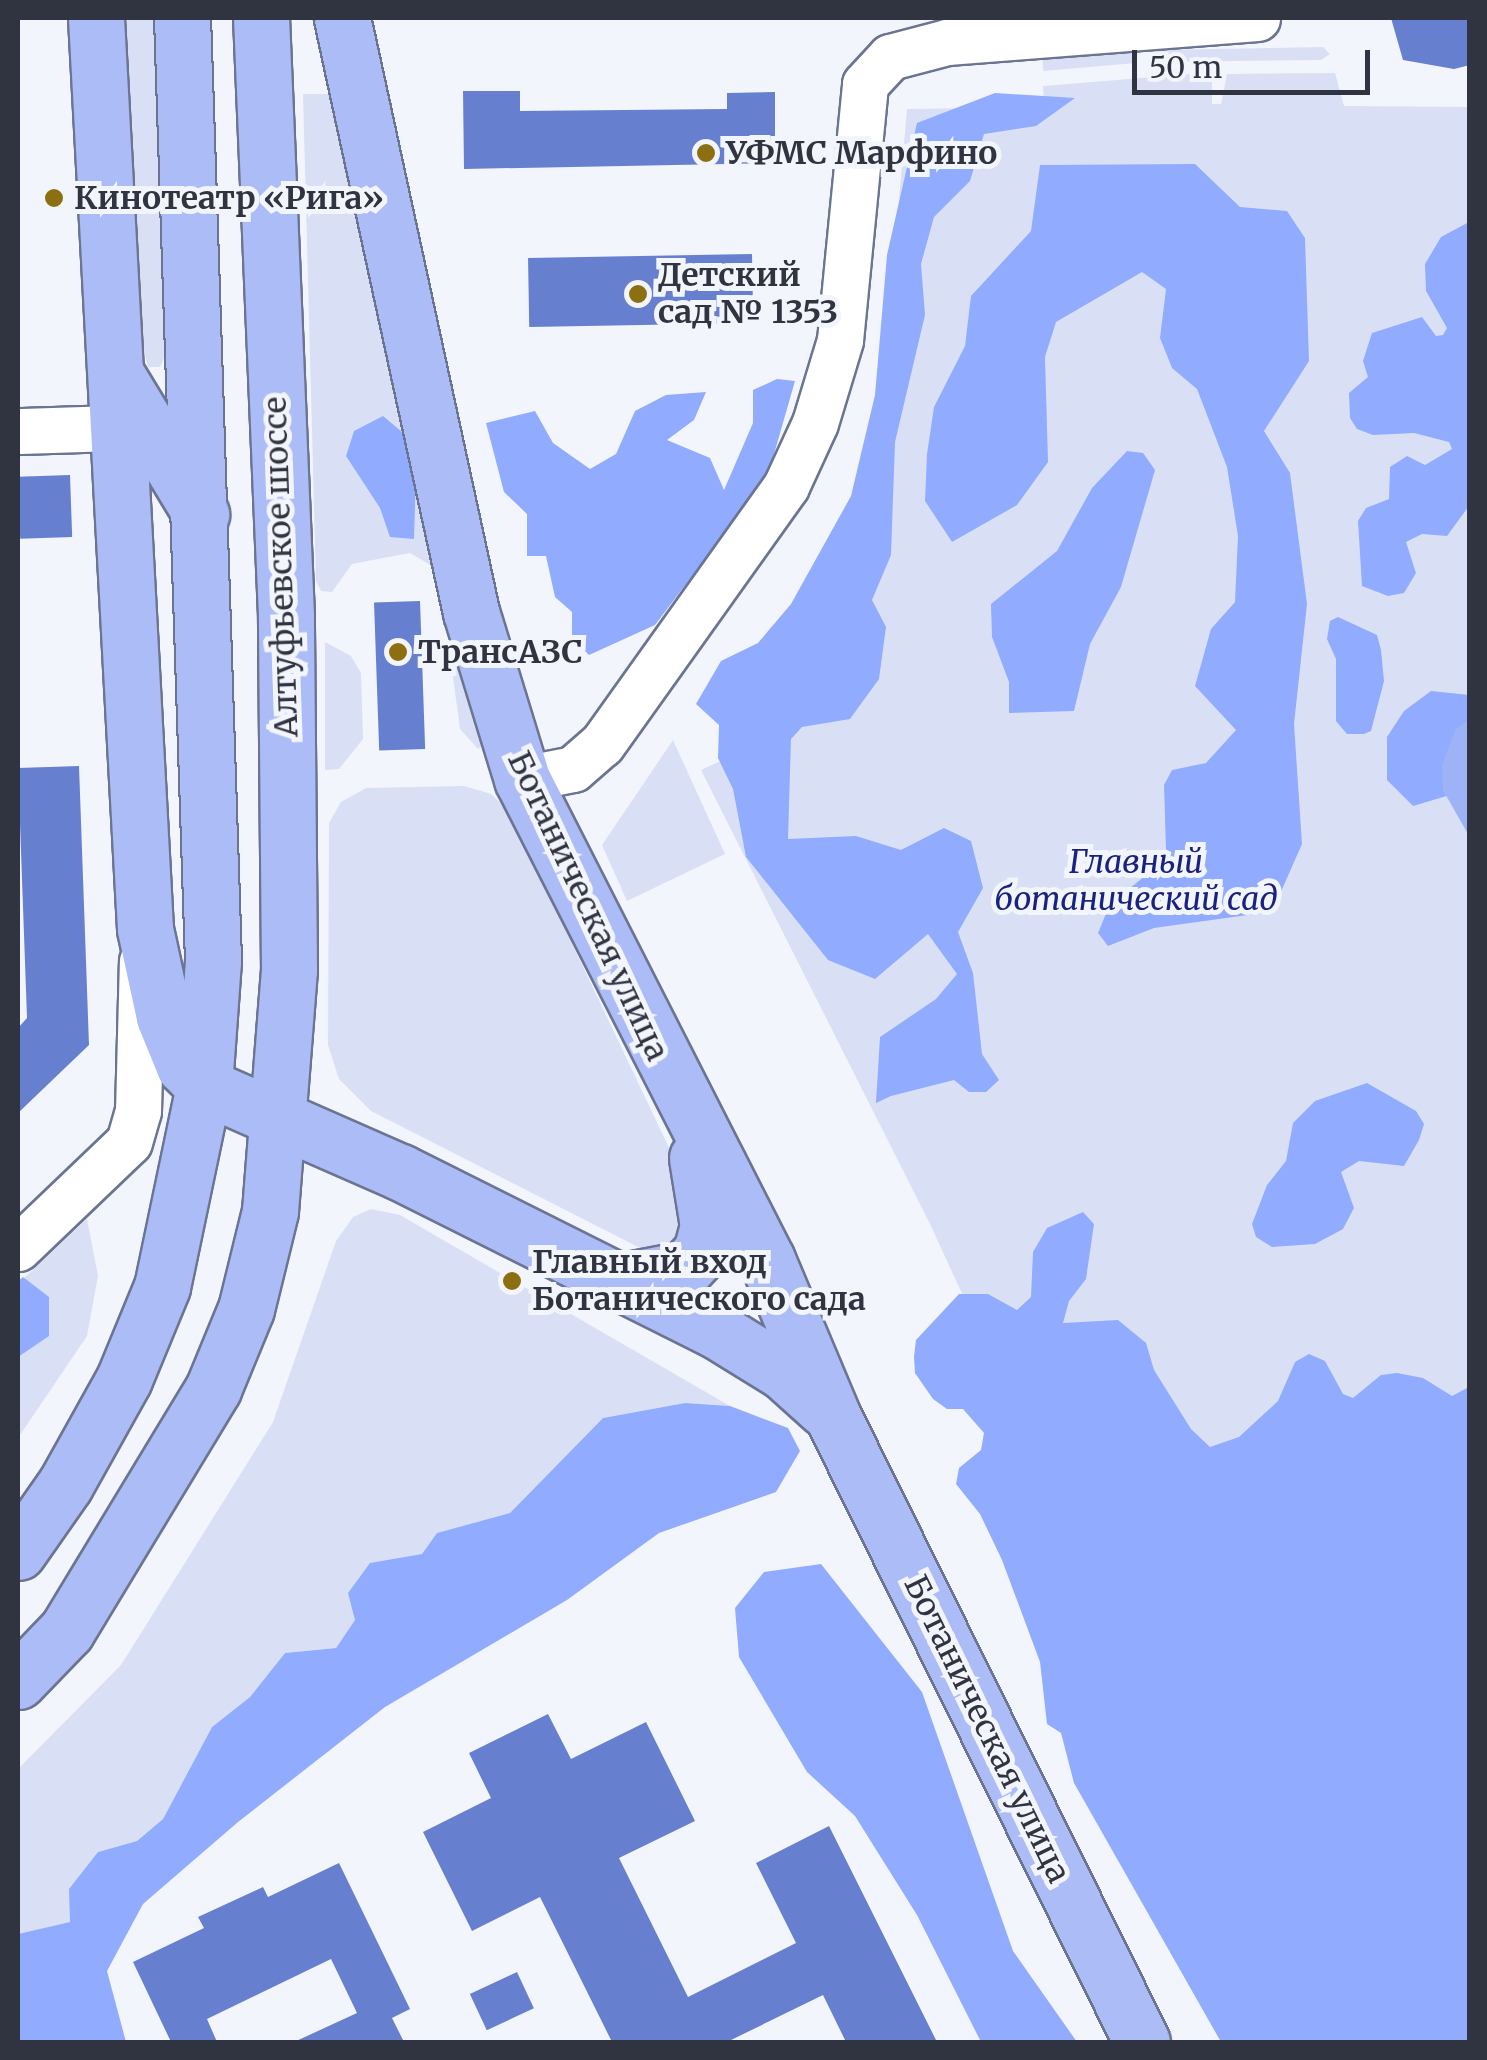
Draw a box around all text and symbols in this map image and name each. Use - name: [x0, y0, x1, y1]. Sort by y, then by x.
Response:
- scale bar: [1137, 30, 1374, 92]
- text: 50 m: [1149, 48, 1222, 86]
- place label: УФМС Марфино: [726, 134, 997, 172]
- marker: УФМС Марфино: [695, 142, 717, 164]
- place label: Кинотеатр «Рига»: [74, 179, 384, 217]
- marker: Кинотеатр «Рига»: [43, 187, 65, 209]
- place label: Детский сад № 1353: [658, 257, 838, 332]
- marker: Детский сад № 1353: [627, 283, 649, 305]
- street label: Алтуфьевское шоссе: [256, 396, 306, 738]
- place label: ТрансАЗС: [418, 633, 583, 671]
- marker: ТрансАЗС: [387, 641, 409, 663]
- street label: Ботаническая улица: [499, 745, 677, 1067]
- park label: Главный ботанический сад: [995, 844, 1277, 919]
- place label: Главный вход Ботанического сада: [532, 1244, 866, 1319]
- marker: Главный вход Ботанического сада: [501, 1270, 523, 1292]
- street label: Ботаническая улица: [896, 1569, 1078, 1889]

